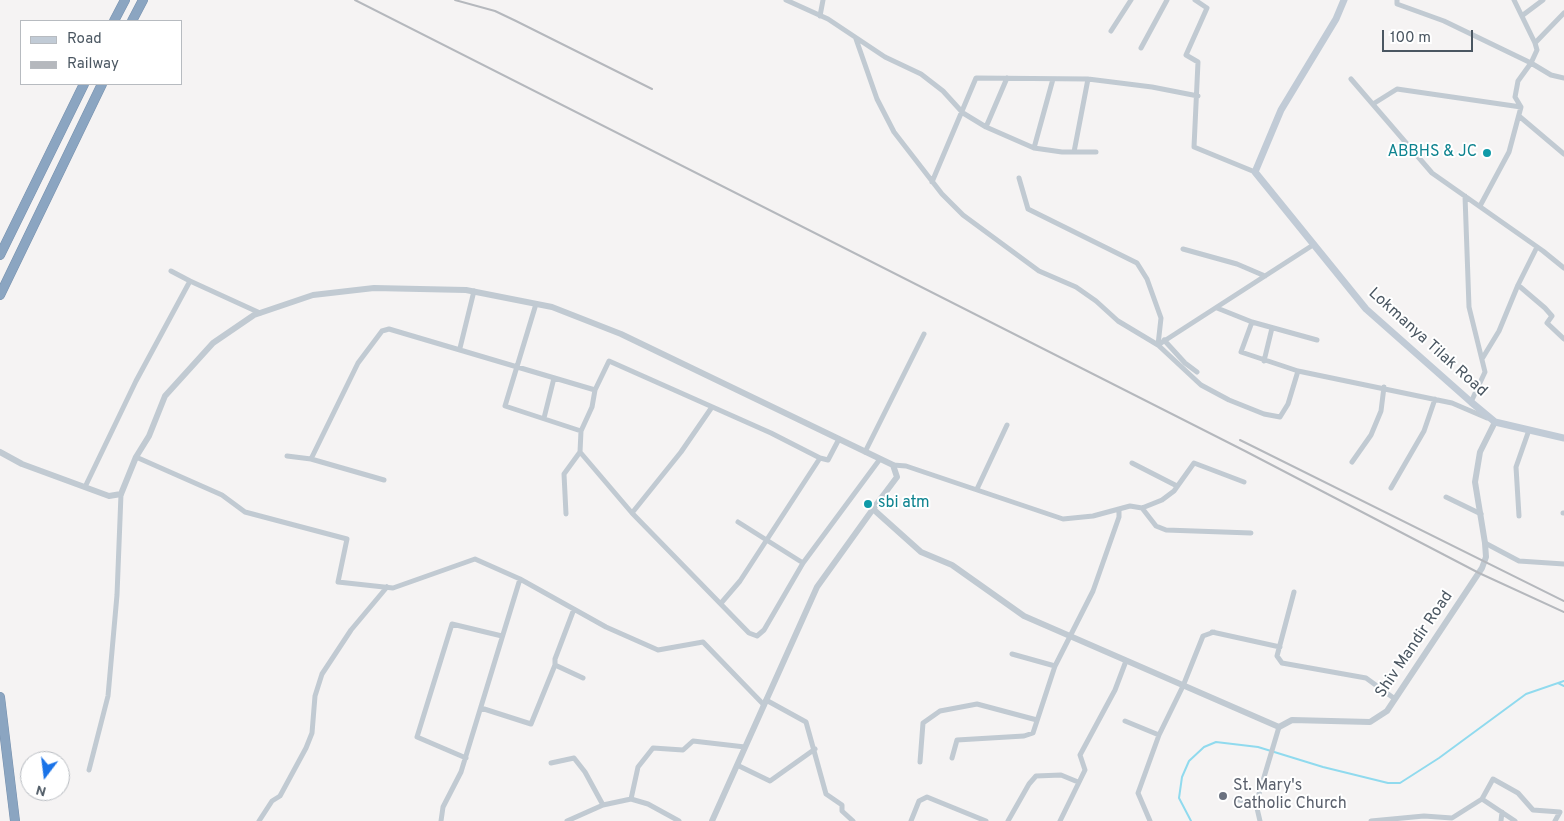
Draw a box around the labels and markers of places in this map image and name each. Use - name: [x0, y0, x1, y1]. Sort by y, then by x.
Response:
- place label: ABBHS & JC: [1387, 143, 1477, 163]
- marker: ABBHS & JC: [1481, 147, 1493, 159]
- place label: sbi atm: [878, 494, 929, 514]
- marker: sbi atm: [862, 498, 874, 510]
- place label: St. Mary's Catholic Church: [1233, 777, 1347, 815]
- marker: St. Mary's Catholic Church: [1217, 790, 1229, 802]

